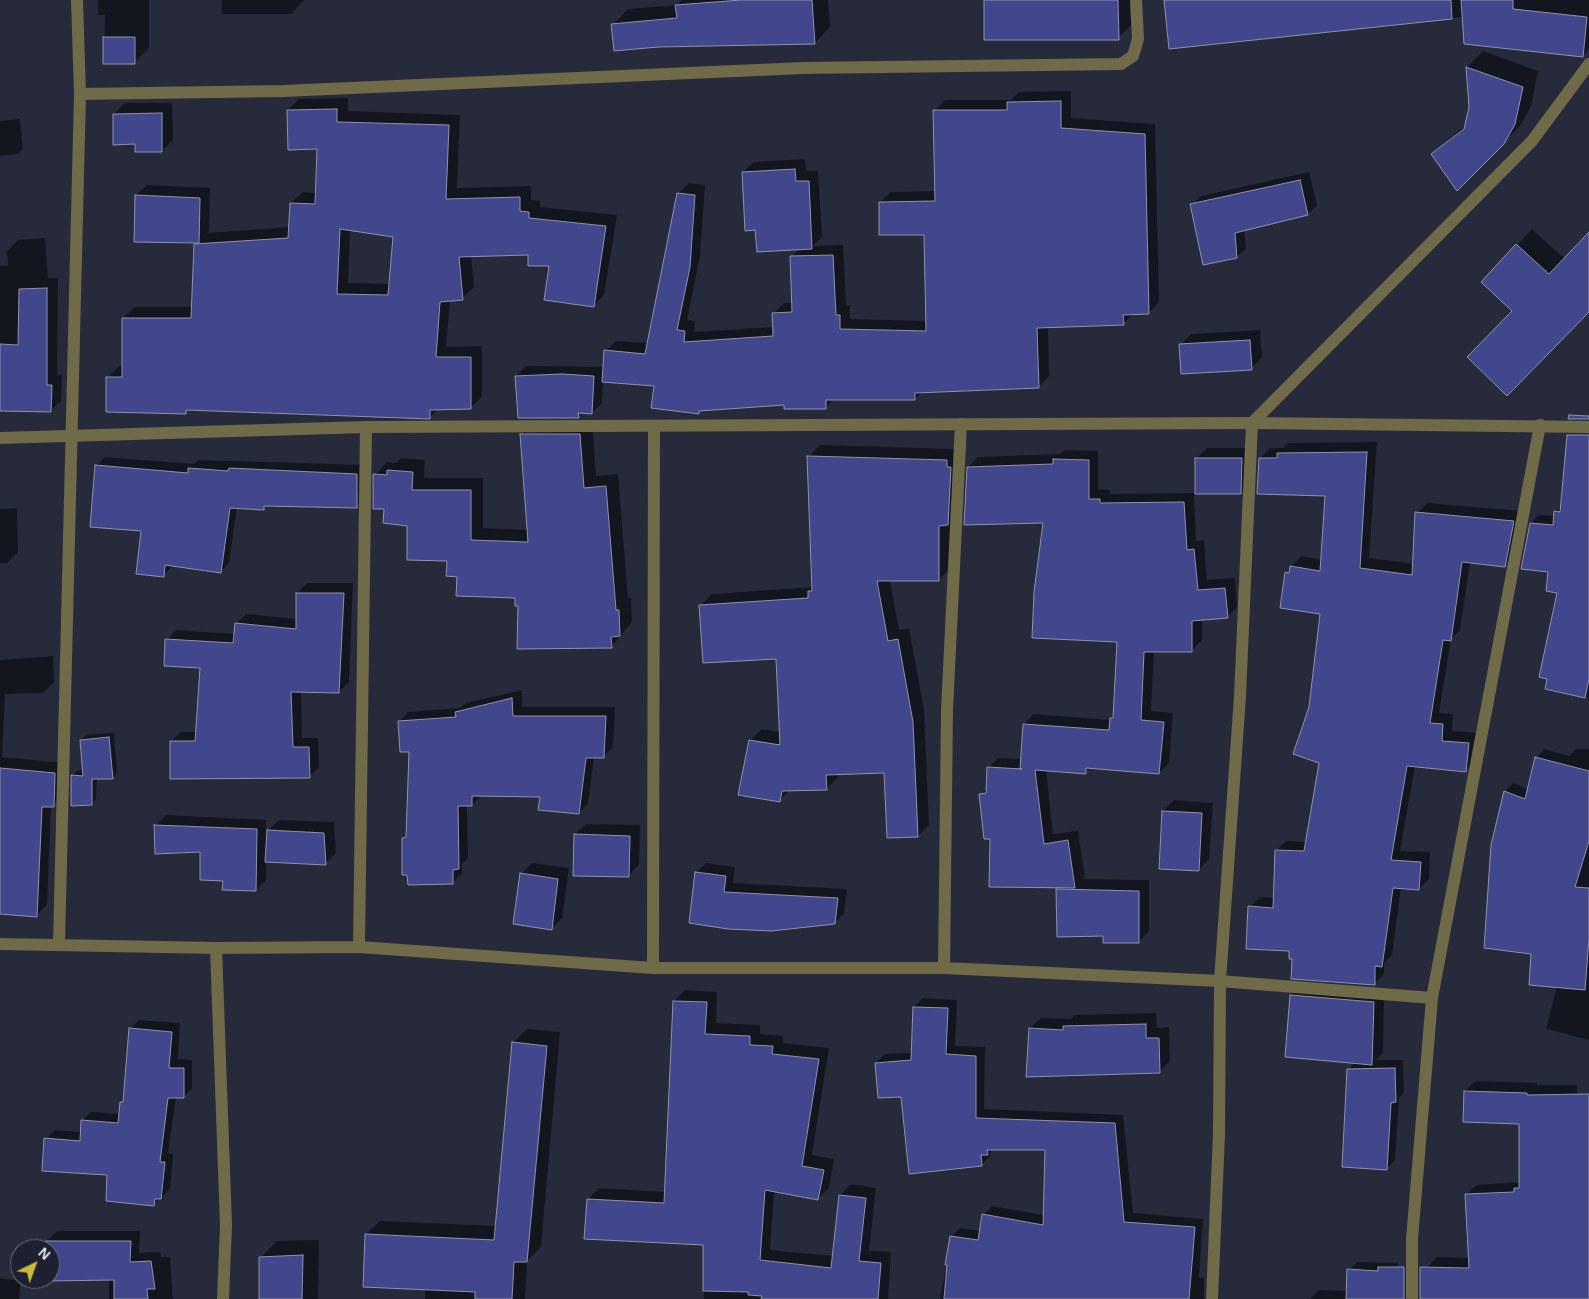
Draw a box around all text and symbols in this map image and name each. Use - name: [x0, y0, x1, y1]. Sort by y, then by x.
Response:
- north arrow: [10, 1239, 60, 1289]
- text: N: [35, 1244, 53, 1263]

